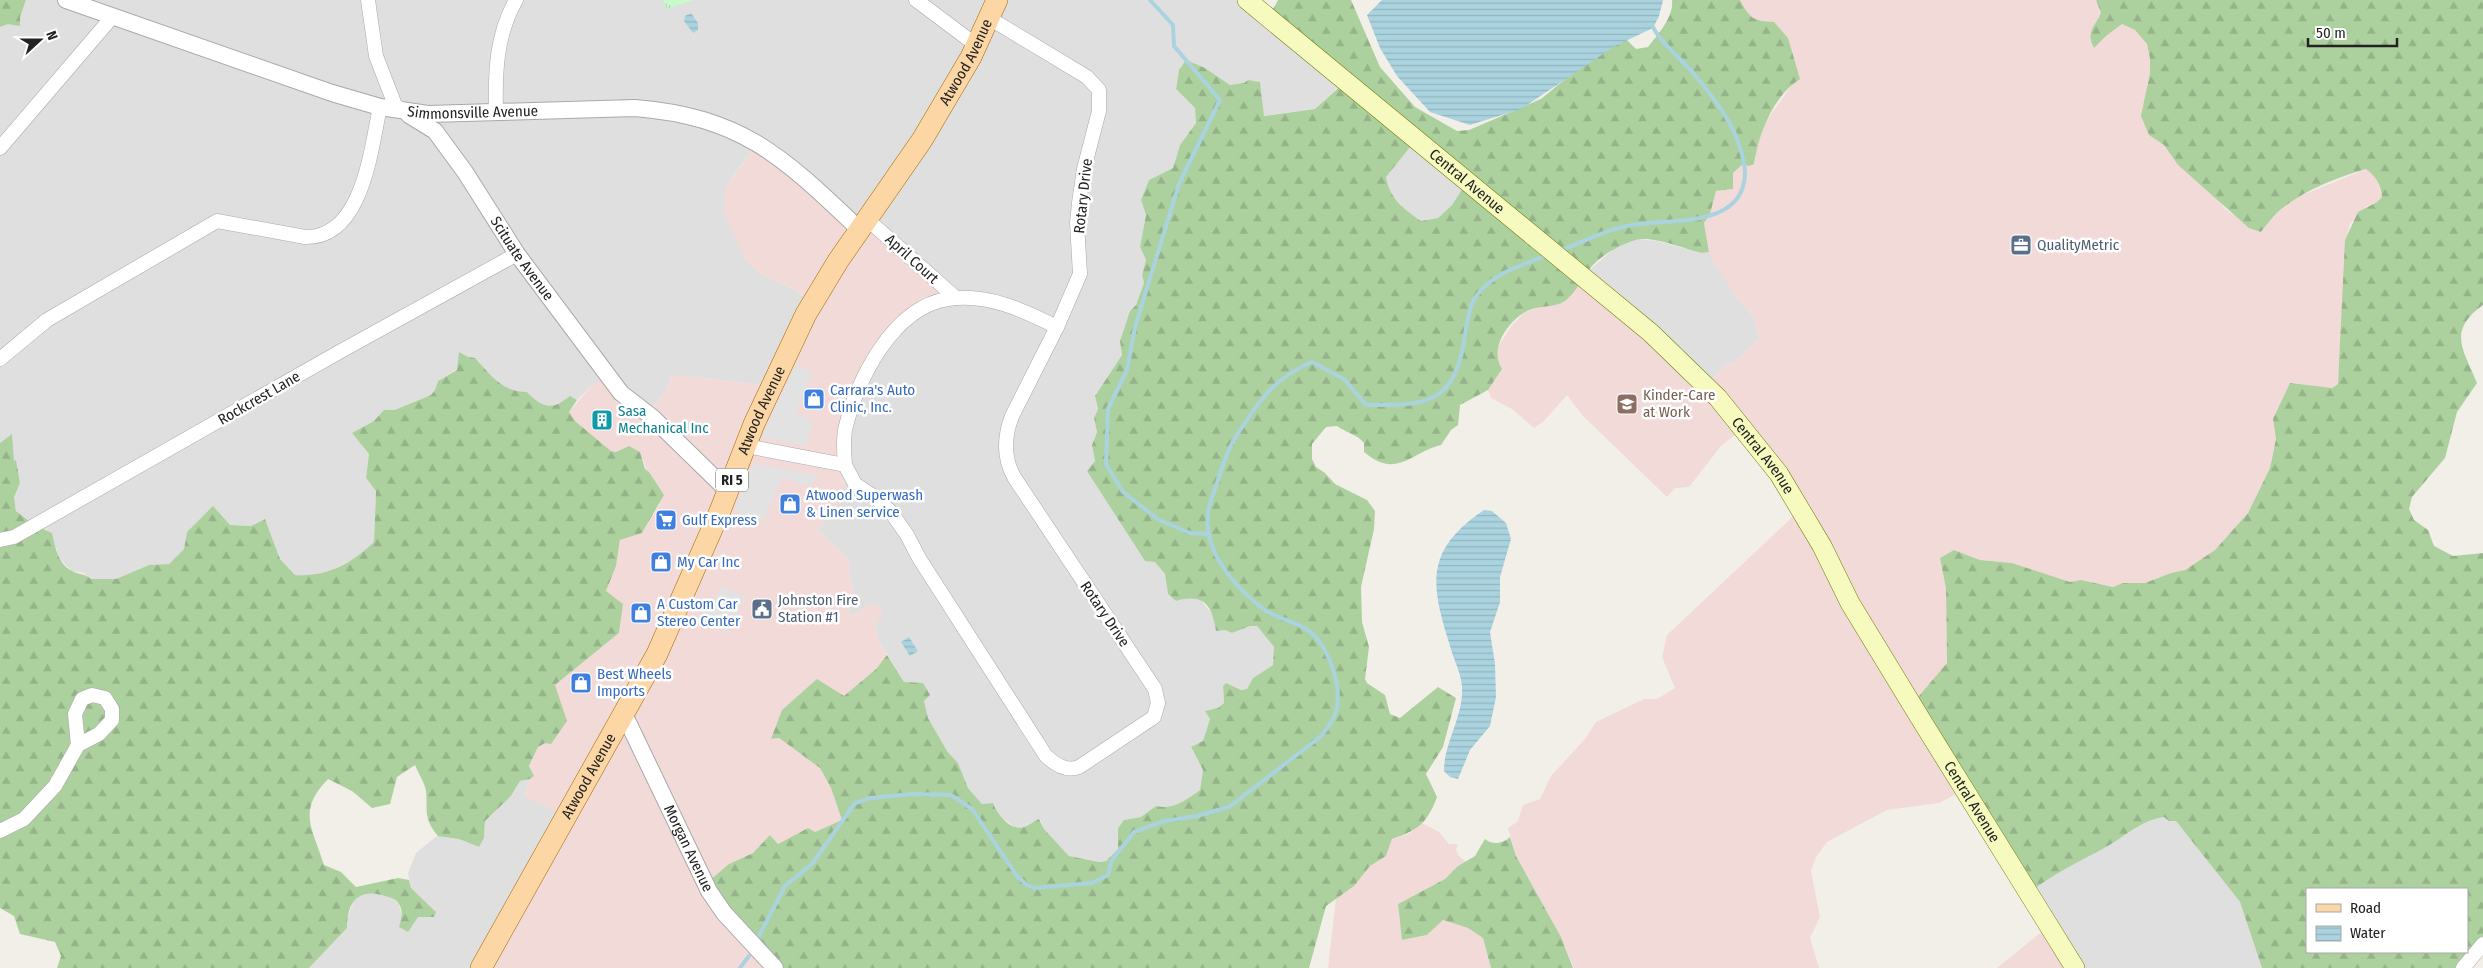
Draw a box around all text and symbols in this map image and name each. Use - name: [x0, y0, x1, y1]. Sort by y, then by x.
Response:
- north arrow: [15, 15, 65, 65]
- scale bar: [2308, 15, 2397, 47]
- street label: Atwood Avenue: [936, 16, 996, 108]
- text: 50 m: [2316, 24, 2346, 42]
- text: N: [42, 29, 61, 42]
- street label: Simmonsville Avenue: [406, 102, 538, 123]
- street label: Central Avenue: [1426, 145, 1508, 218]
- street label: Rotary Drive: [1070, 158, 1096, 234]
- street label: Scituate Avenue: [487, 213, 558, 304]
- street label: April Court: [882, 230, 942, 288]
- office icon: QualityMetric: [2009, 233, 2033, 257]
- place label: QualityMetric: [2037, 236, 2120, 254]
- street label: Atwood Avenue: [734, 363, 789, 457]
- street label: Rockcrest Lane: [215, 367, 303, 429]
- place label: Carrara's Auto Clinic, Inc.: [830, 381, 915, 416]
- place label: Kinder-Care at Work: [1643, 386, 1715, 421]
- shop icon: Carrara's Auto Clinic, Inc.: [802, 387, 826, 411]
- school or university icon: Kinder-Care at Work: [1615, 392, 1639, 416]
- place label: Sasa Mechanical Inc: [618, 402, 709, 437]
- building icon: Sasa Mechanical Inc: [590, 408, 614, 432]
- street label: Central Avenue: [1728, 413, 1798, 497]
- road number: RI 5: [716, 468, 748, 492]
- place label: Atwood Superwash & Linen service: [806, 486, 923, 521]
- shop icon: Atwood Superwash & Linen service: [778, 492, 802, 516]
- supermarket icon: Gulf Express: [654, 508, 678, 532]
- place label: Gulf Express: [682, 511, 757, 529]
- shop icon: My Car Inc: [649, 550, 673, 574]
- place label: My Car Inc: [677, 553, 740, 571]
- street label: Rotary Drive: [1077, 578, 1133, 650]
- place label: Johnston Fire Station #1: [778, 591, 858, 626]
- place label: A Custom Car Stereo Center: [657, 595, 741, 630]
- public building icon: Johnston Fire Station #1: [750, 597, 774, 621]
- shop icon: A Custom Car Stereo Center: [629, 601, 653, 625]
- place label: Best Wheels Imports: [597, 665, 672, 700]
- shop icon: Best Wheels Imports: [569, 671, 593, 695]
- street label: Atwood Avenue: [557, 730, 620, 822]
- street label: Central Avenue: [1940, 758, 2004, 846]
- street label: Morgan Avenue: [660, 802, 717, 895]
- legend: [2306, 888, 2468, 953]
- text: Road: [2350, 899, 2381, 917]
- text: Water: [2350, 924, 2386, 942]

